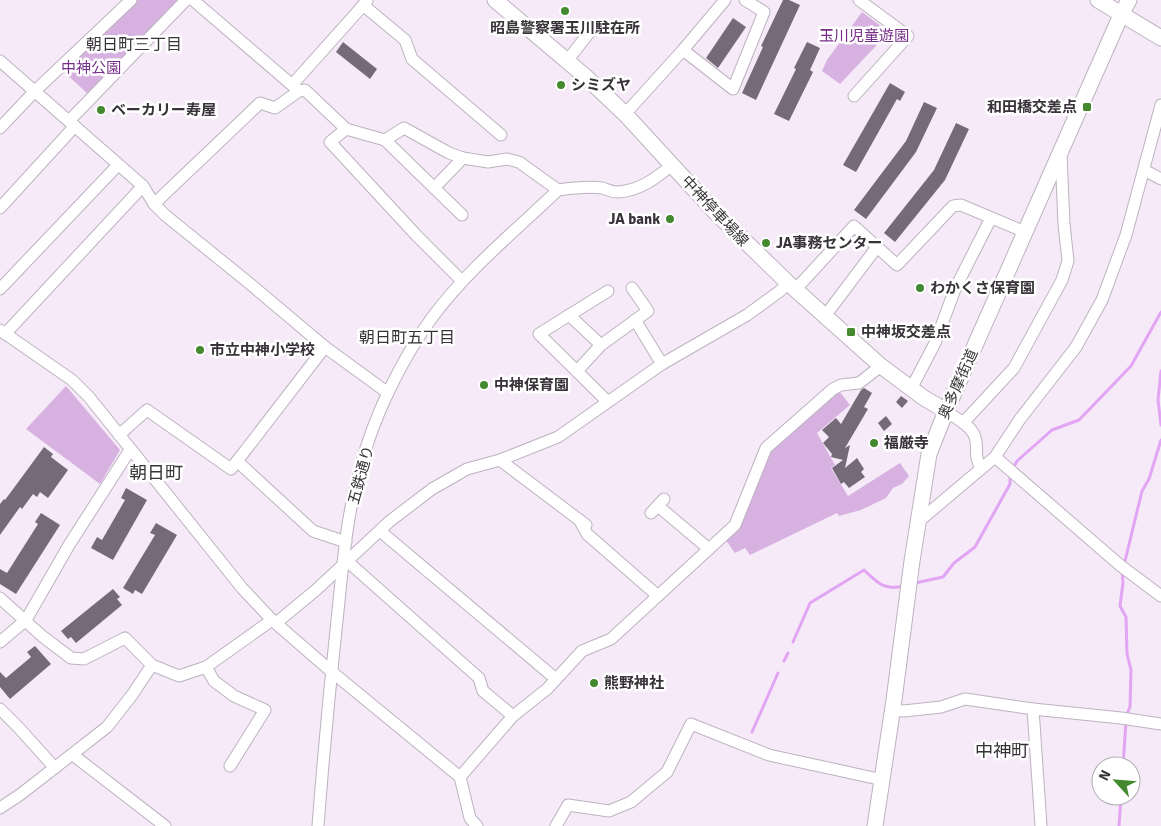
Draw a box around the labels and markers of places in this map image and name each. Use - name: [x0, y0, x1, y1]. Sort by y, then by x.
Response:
- marker: 昭島警察署玉川駐在所: [559, 5, 571, 17]
- place label: 昭島警察署玉川駐在所: [490, 19, 640, 37]
- place label: シミズヤ: [571, 76, 631, 94]
- marker: シミズヤ: [555, 79, 567, 91]
- place label: 和田橋交差点: [987, 98, 1077, 116]
- place label: ベーカリー寿屋: [111, 101, 216, 119]
- marker: 和田橋交差点: [1081, 101, 1093, 113]
- marker: ベーカリー寿屋: [95, 104, 107, 116]
- place label: JA bank: [609, 210, 660, 228]
- marker: JA bank: [664, 213, 676, 225]
- place label: JA事務センター: [776, 234, 882, 252]
- marker: JA事務センター: [760, 237, 772, 249]
- place label: わかくさ保育園: [930, 279, 1035, 297]
- marker: わかくさ保育園: [914, 282, 926, 294]
- place label: 中神坂交差点: [861, 323, 951, 341]
- marker: 中神坂交差点: [845, 326, 857, 338]
- place label: 市立中神小学校: [210, 341, 315, 359]
- marker: 市立中神小学校: [194, 344, 206, 356]
- place label: 中神保育園: [494, 376, 569, 394]
- marker: 中神保育園: [478, 379, 490, 391]
- place label: 福厳寺: [883, 434, 929, 452]
- marker: 福厳寺: [868, 437, 880, 449]
- place label: 熊野神社: [604, 674, 664, 692]
- marker: 熊野神社: [588, 677, 600, 689]

